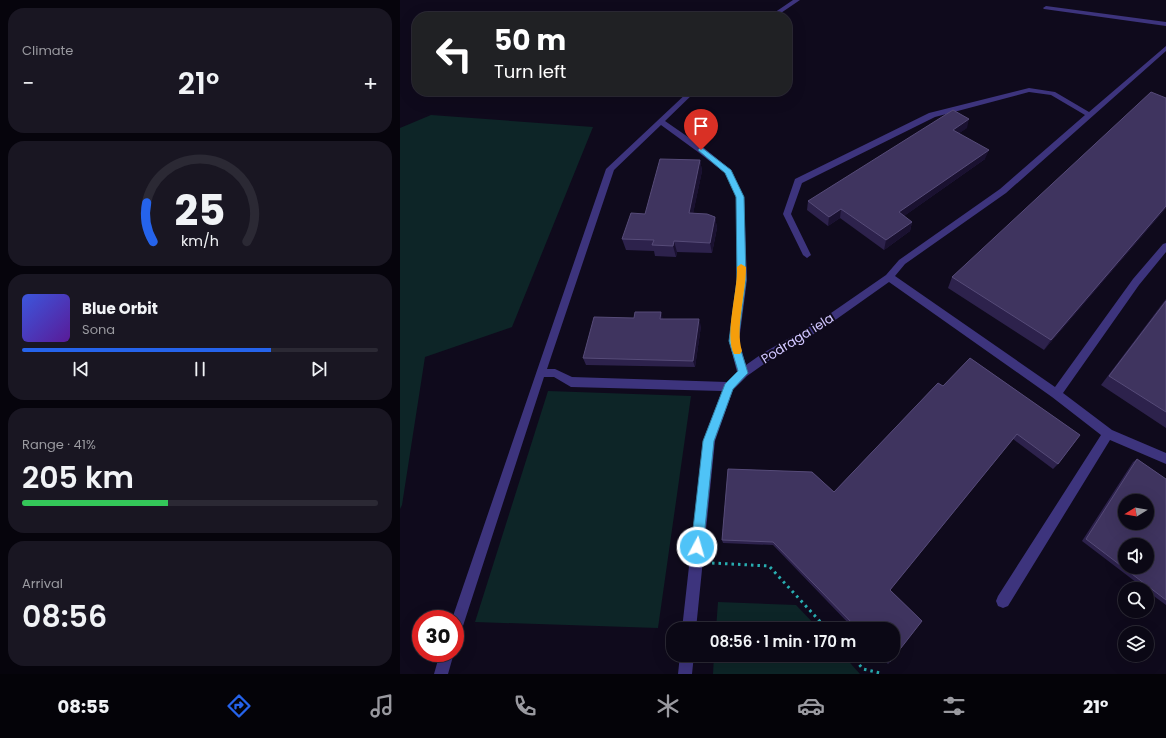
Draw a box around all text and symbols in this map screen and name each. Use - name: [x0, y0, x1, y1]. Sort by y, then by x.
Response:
- text: 50 m: [494, 21, 566, 60]
- icon: left: [428, 28, 480, 80]
- text: Climate: [22, 41, 73, 60]
- text: Turn left: [494, 59, 566, 84]
- text: 21°: [178, 62, 219, 105]
- text: −: [22, 68, 34, 99]
- text: +: [363, 68, 378, 99]
- pin: [684, 109, 718, 150]
- icon: arrive: [690, 115, 712, 137]
- text: 25: [175, 181, 225, 240]
- text: km/h: [181, 230, 219, 250]
- text: Blue Orbit: [82, 298, 158, 319]
- street label: Podraga iela: [757, 308, 837, 368]
- text: Sona: [82, 320, 115, 339]
- icon: previous: [70, 358, 92, 380]
- icon: pause: [189, 358, 211, 380]
- icon: next: [308, 358, 330, 380]
- text: Range · 41%: [22, 435, 96, 454]
- text: 205 km: [22, 456, 134, 499]
- north arrow: [1118, 494, 1154, 530]
- map controls: [1118, 494, 1154, 662]
- position arrow: [676, 526, 718, 568]
- button: sound: [1118, 538, 1154, 574]
- text: Arrival: [22, 574, 63, 593]
- button: search: [1118, 582, 1154, 618]
- text: 08:56: [22, 595, 107, 638]
- speed limit sign: 30: [412, 610, 464, 662]
- button: layers: [1118, 626, 1154, 662]
- text: 08:56 · 1 min · 170 m: [710, 631, 856, 652]
- icon: directions: [225, 692, 253, 720]
- icon: music: [368, 692, 396, 720]
- icon: phone: [511, 692, 539, 720]
- icon: climate: [654, 692, 682, 720]
- icon: car: [797, 692, 825, 720]
- icon: filters: [940, 692, 968, 720]
- text: 08:55: [58, 694, 109, 719]
- text: 21°: [1083, 694, 1108, 719]

